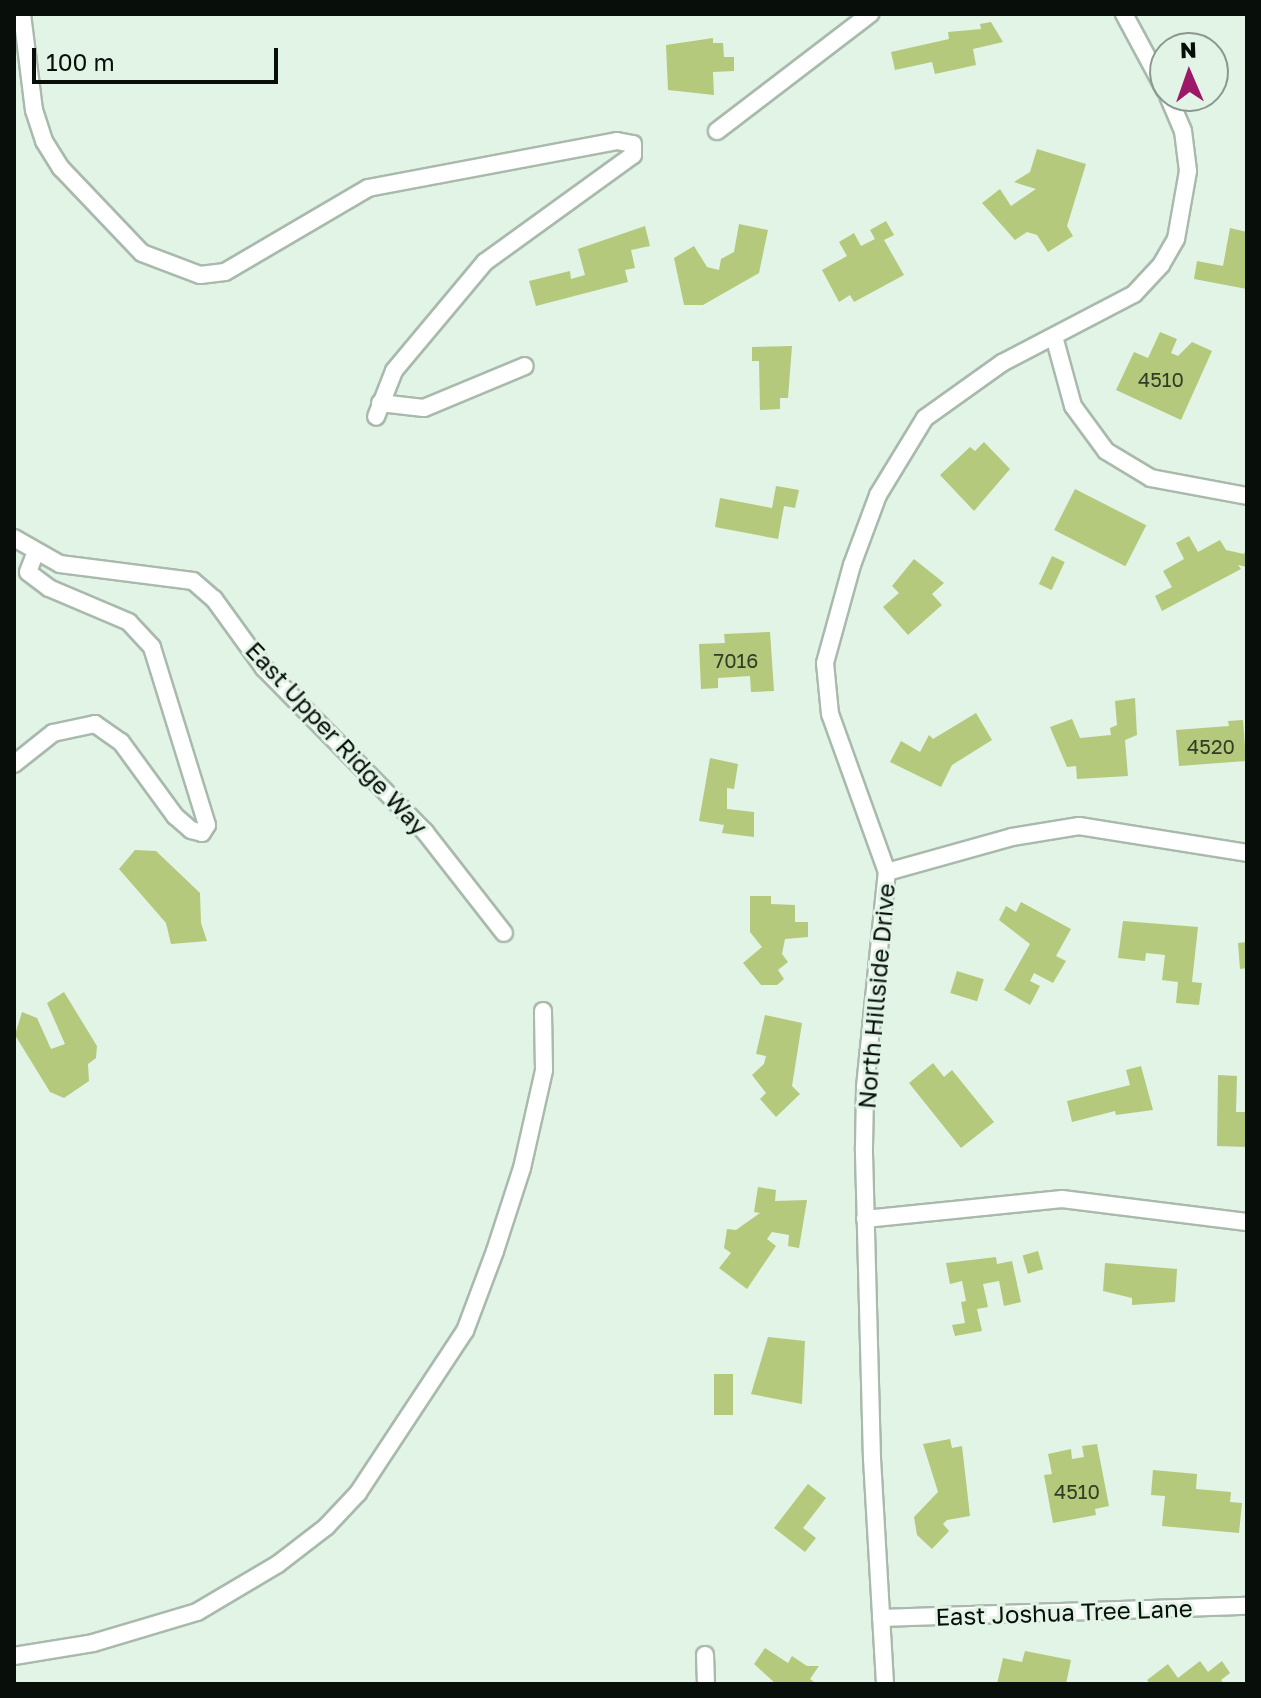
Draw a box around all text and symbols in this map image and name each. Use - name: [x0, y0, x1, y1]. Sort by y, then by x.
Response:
- scale bar: [36, 32, 282, 82]
- north arrow: [1149, 32, 1229, 112]
- text: N: [1179, 36, 1197, 63]
- text: 100 m: [46, 47, 115, 76]
- house number: 4510: [1138, 367, 1184, 391]
- street label: East Upper Ridge Way: [240, 636, 434, 840]
- house number: 7016: [714, 648, 758, 672]
- house number: 4520: [1187, 734, 1235, 758]
- street label: North Hillside Drive: [852, 882, 900, 1110]
- house number: 4510: [1054, 1479, 1100, 1503]
- street label: East Joshua Tree Lane: [935, 1593, 1193, 1631]

